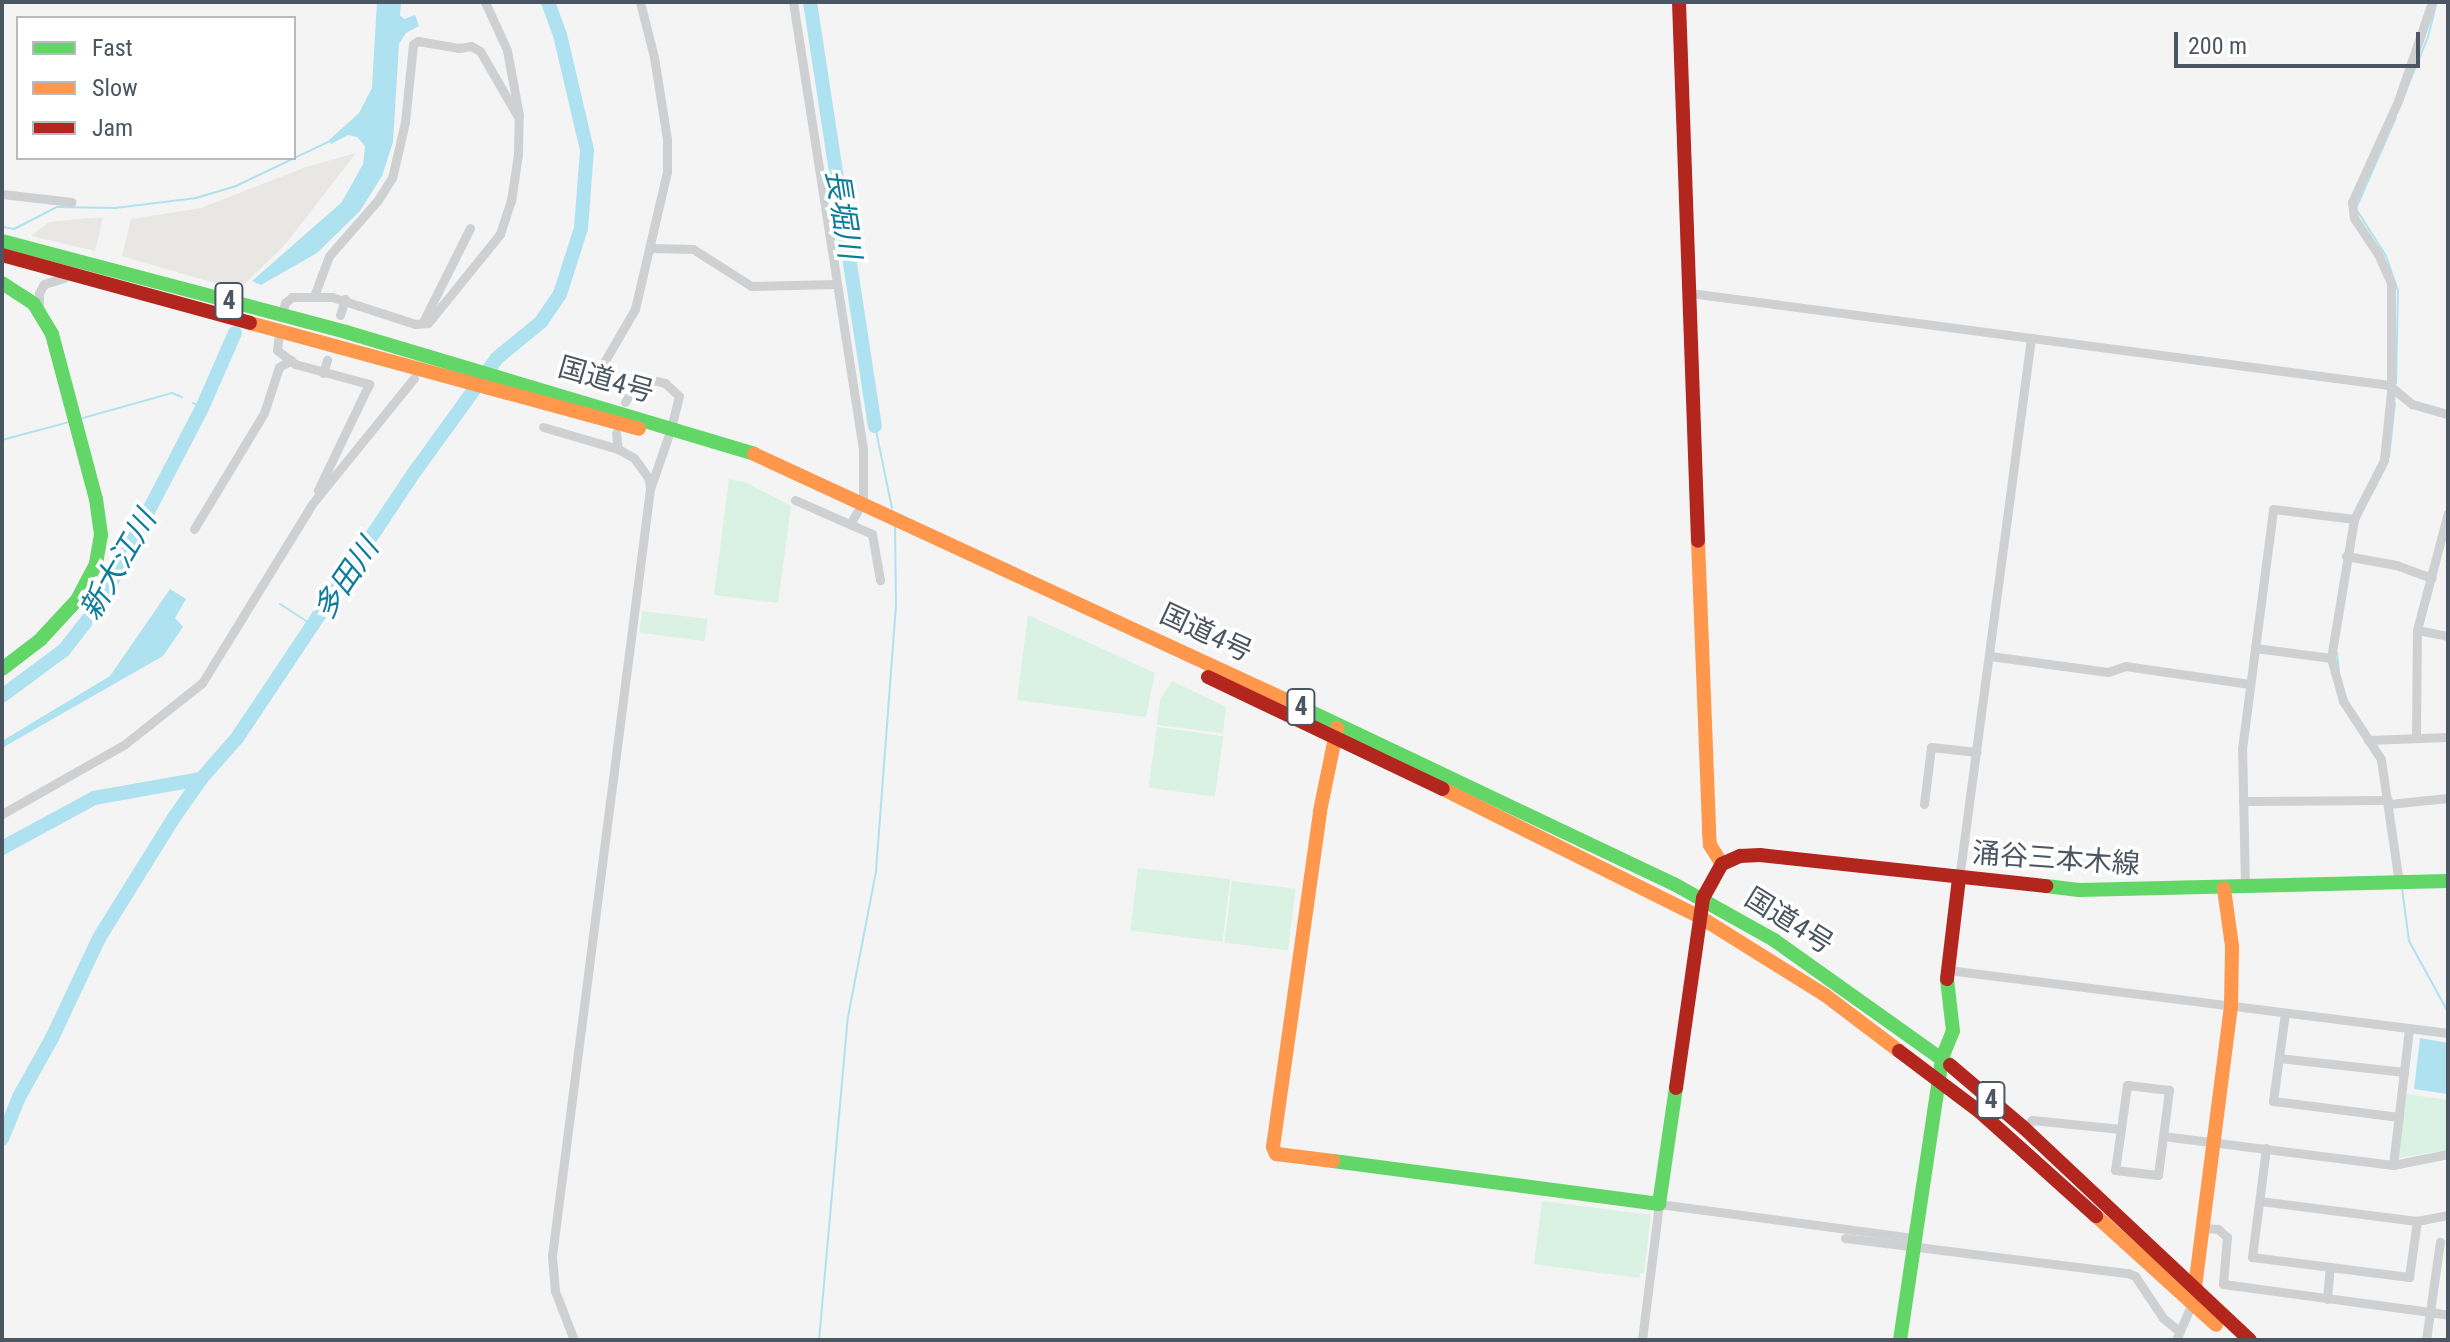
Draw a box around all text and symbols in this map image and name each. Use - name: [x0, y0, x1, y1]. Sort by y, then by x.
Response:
- legend: [16, 16, 296, 160]
- scale bar: [2178, 16, 2424, 66]
- text: 200 m: [2188, 32, 2247, 60]
- text: Fast: [92, 34, 133, 62]
- text: Slow: [92, 74, 138, 102]
- text: Jam: [92, 114, 133, 142]
- water label: 長堀川: [818, 167, 868, 261]
- road number: 4: [213, 279, 245, 323]
- street label: 国道4号: [554, 350, 658, 410]
- water label: 新大江川: [72, 504, 164, 626]
- water label: 多田川: [306, 532, 386, 626]
- street label: 国道4号: [1155, 597, 1257, 669]
- road number: 4: [1285, 685, 1317, 729]
- street label: 涌谷三本木線: [1971, 836, 2141, 882]
- street label: 国道4号: [1739, 881, 1839, 961]
- road number: 4: [1975, 1078, 2007, 1122]

